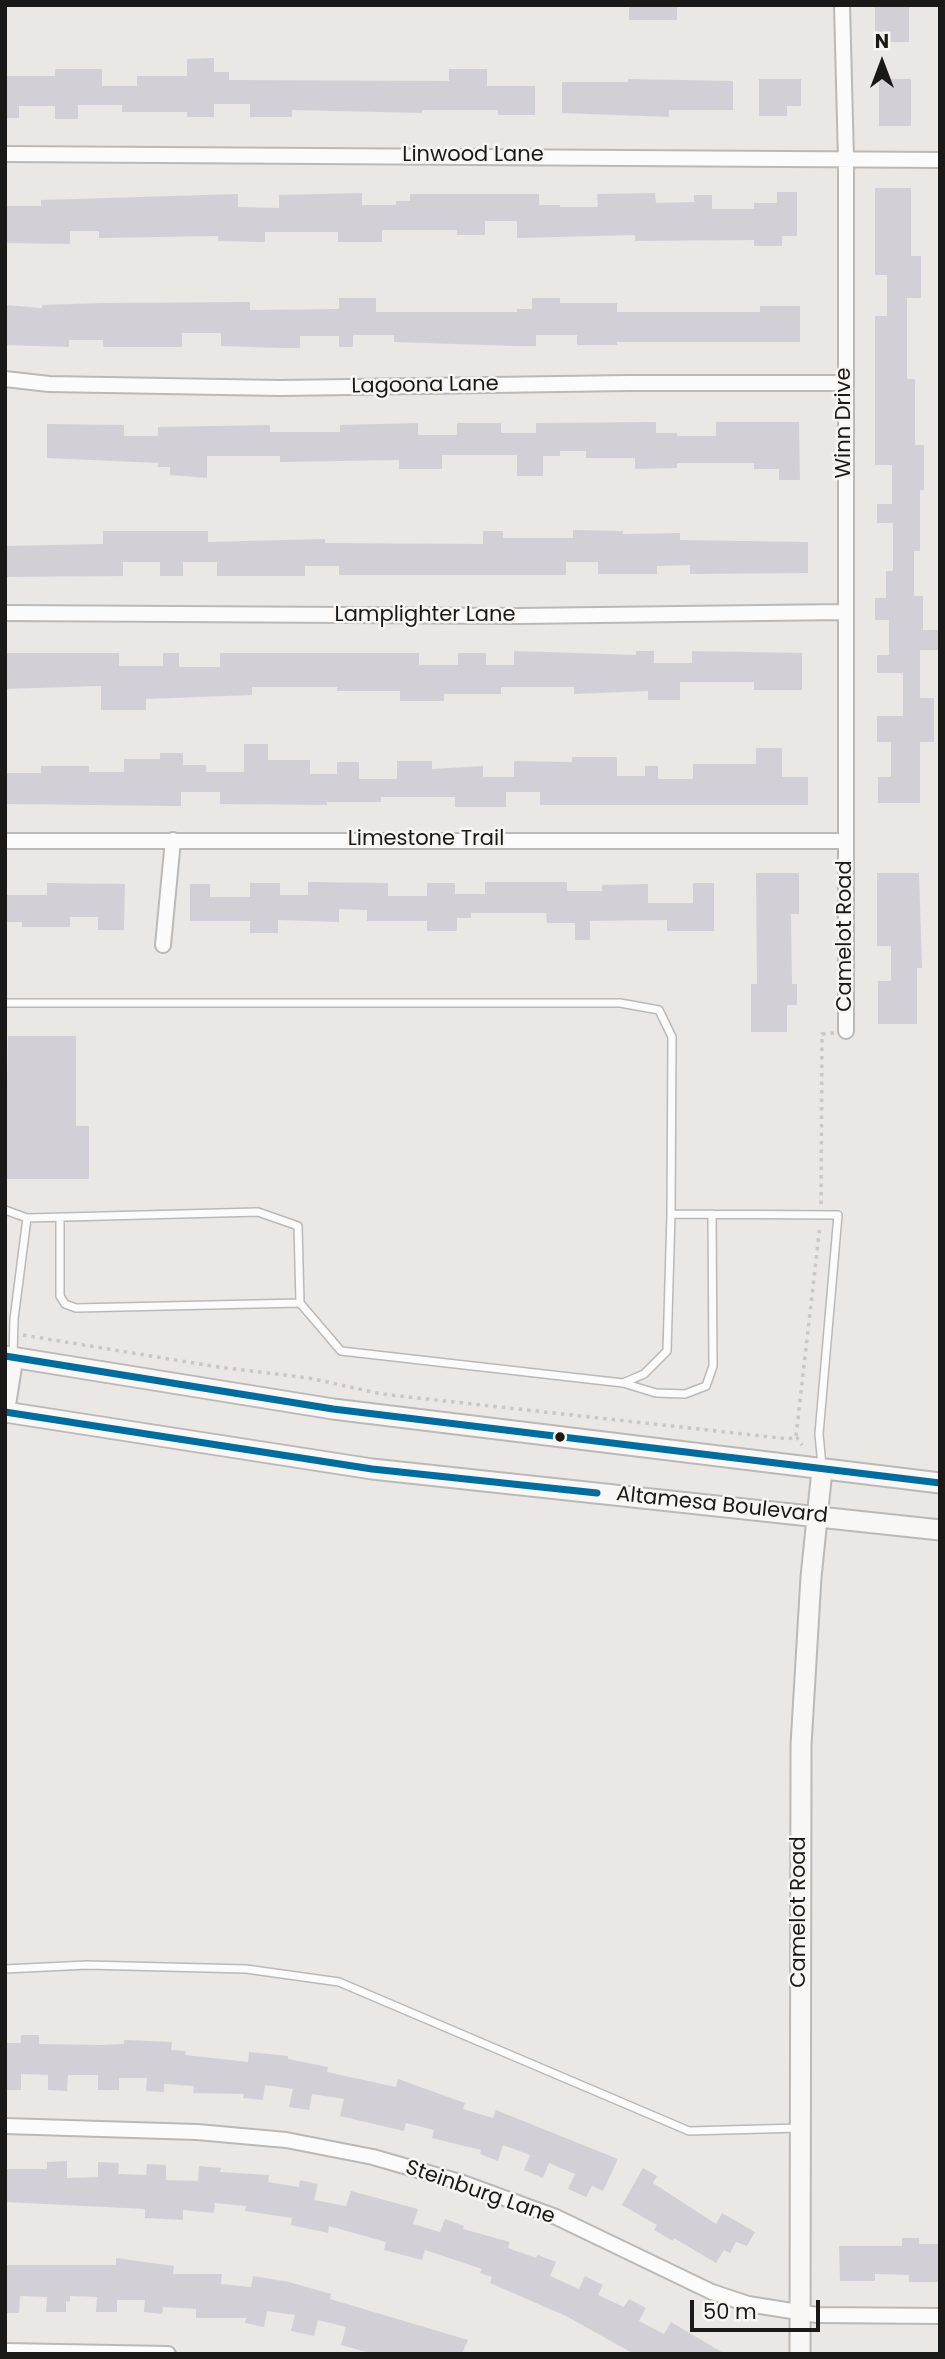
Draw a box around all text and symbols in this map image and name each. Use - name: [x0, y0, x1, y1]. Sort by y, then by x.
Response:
- north arrow: [847, 28, 917, 98]
- text: N: [875, 28, 889, 55]
- street label: Linwood Lane: [402, 143, 544, 169]
- street label: Winn Drive: [832, 368, 858, 478]
- street label: Lagoona Lane: [351, 372, 499, 400]
- street label: Lamplighter Lane: [335, 603, 515, 629]
- street label: Limestone Trail: [348, 827, 504, 853]
- street label: Camelot Road: [833, 860, 859, 1012]
- unlabelled marker: [553, 1430, 567, 1444]
- street label: Altamesa Boulevard: [615, 1482, 829, 1530]
- street label: Camelot Road: [787, 1836, 813, 1988]
- street label: Steinburg Lane: [402, 2156, 558, 2230]
- scale bar: [693, 2286, 822, 2330]
- text: 50 m: [703, 2297, 757, 2326]

